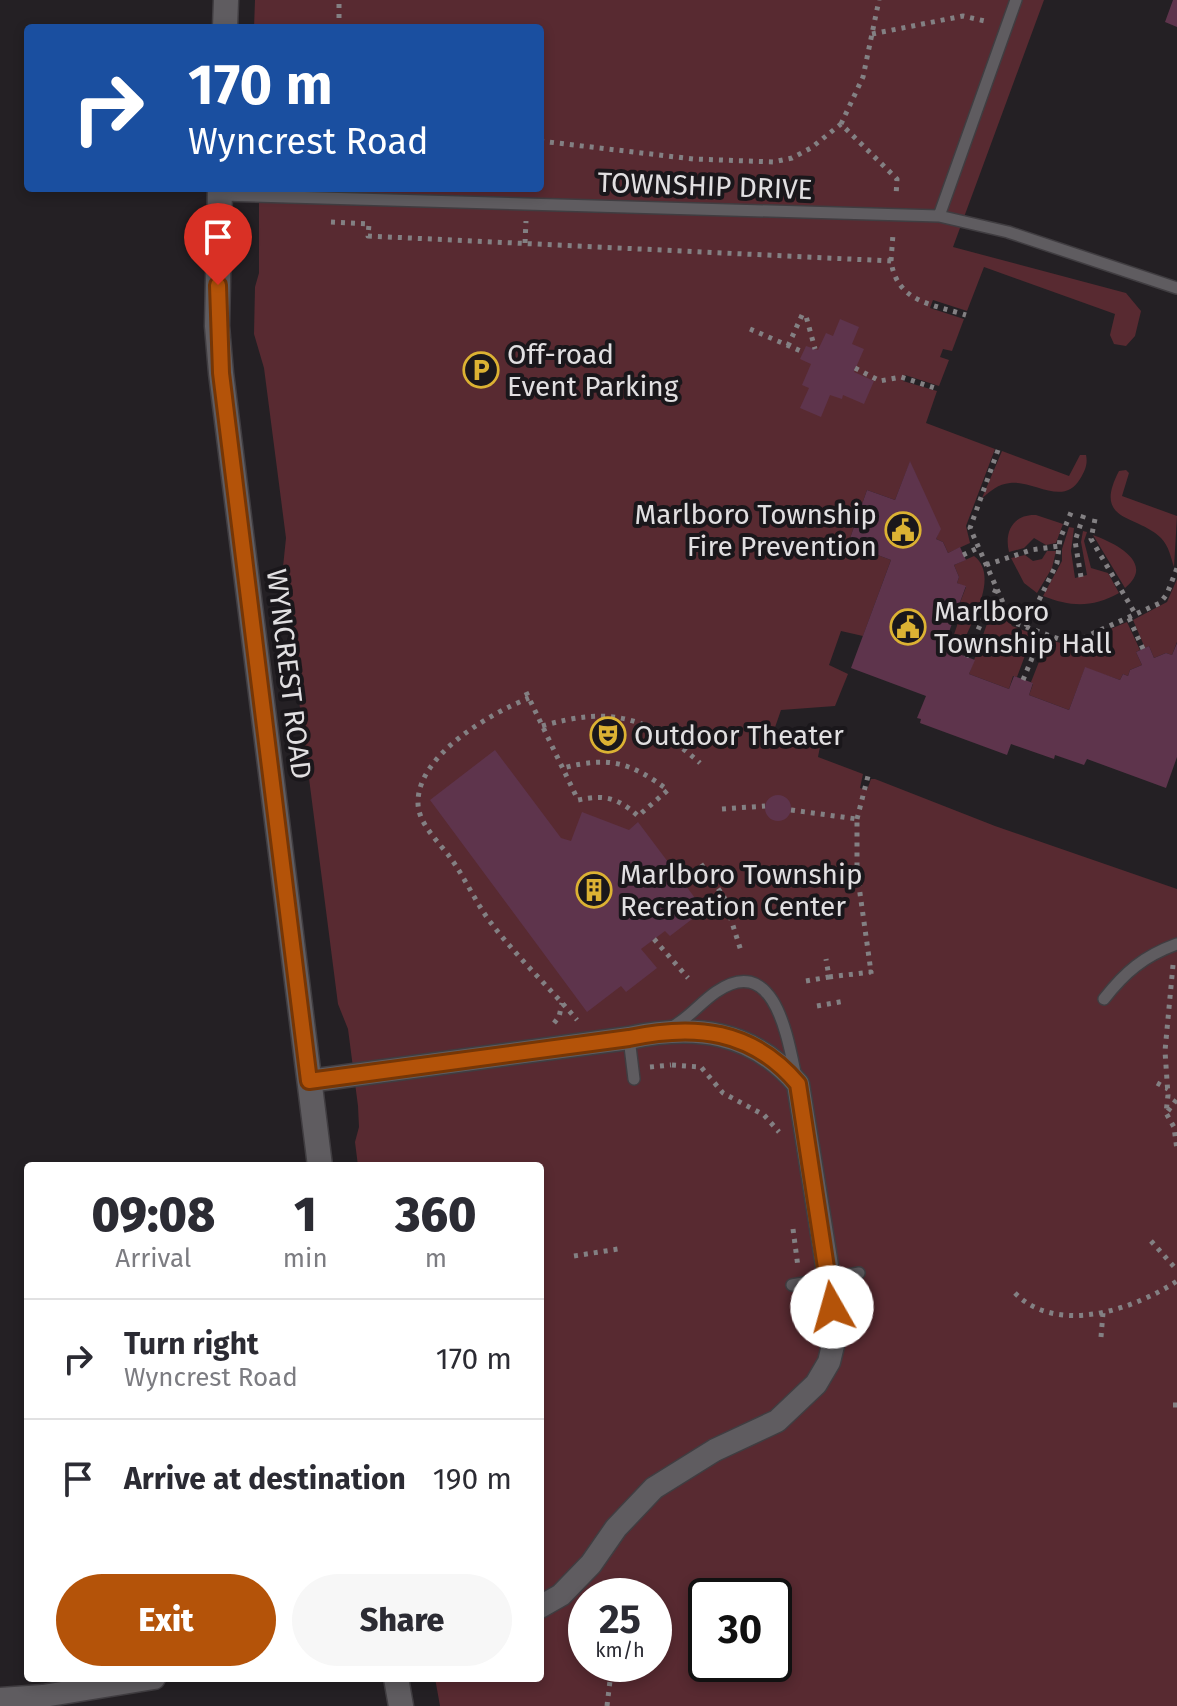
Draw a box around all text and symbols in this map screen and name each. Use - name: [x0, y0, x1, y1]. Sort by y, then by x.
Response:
- text: 170 m: [188, 52, 333, 119]
- icon: right: [56, 56, 160, 160]
- text: Wyncrest Road: [188, 120, 429, 164]
- street label: TOWNSHIP DRIVE: [597, 166, 813, 206]
- pin: [184, 203, 252, 285]
- icon: arrive: [196, 215, 240, 259]
- place label: Off-road Event Parking: [507, 338, 679, 403]
- parking icon: Off-road Event Parking: [462, 351, 500, 389]
- place label: Marlboro Township Fire Prevention: [634, 498, 877, 563]
- public building icon: Marlboro Township Fire Prevention: [884, 511, 922, 549]
- street label: WYNCREST ROAD: [260, 567, 318, 781]
- place label: Marlboro Township Hall: [934, 595, 1112, 660]
- public building icon: Marlboro Township Hall: [889, 608, 927, 646]
- theatre icon: Outdoor Theater: [589, 716, 627, 754]
- place label: Outdoor Theater: [634, 719, 844, 752]
- place label: Marlboro Township Recreation Center: [620, 858, 863, 923]
- building icon: Marlboro Township Recreation Center: [575, 871, 613, 909]
- text: 09:08: [92, 1186, 215, 1244]
- text: 1: [294, 1186, 317, 1244]
- text: 360: [395, 1186, 476, 1244]
- text: Arrival: [115, 1243, 192, 1274]
- text: min: [283, 1243, 328, 1274]
- text: m: [425, 1243, 447, 1274]
- position arrow: [790, 1265, 874, 1349]
- text: Turn right: [124, 1326, 259, 1362]
- icon: right: [56, 1337, 100, 1381]
- text: 170 m: [436, 1341, 512, 1377]
- text: Wyncrest Road: [124, 1362, 298, 1393]
- icon: arrive: [56, 1457, 100, 1501]
- text: Arrive at destination: [124, 1461, 406, 1497]
- text: 190 m: [433, 1461, 512, 1497]
- button: Exit: [56, 1574, 276, 1666]
- button: Share: [292, 1574, 512, 1666]
- speed limit sign: 30: [688, 1578, 792, 1682]
- text: 25: [599, 1596, 641, 1644]
- text: km/h: [595, 1638, 645, 1662]

